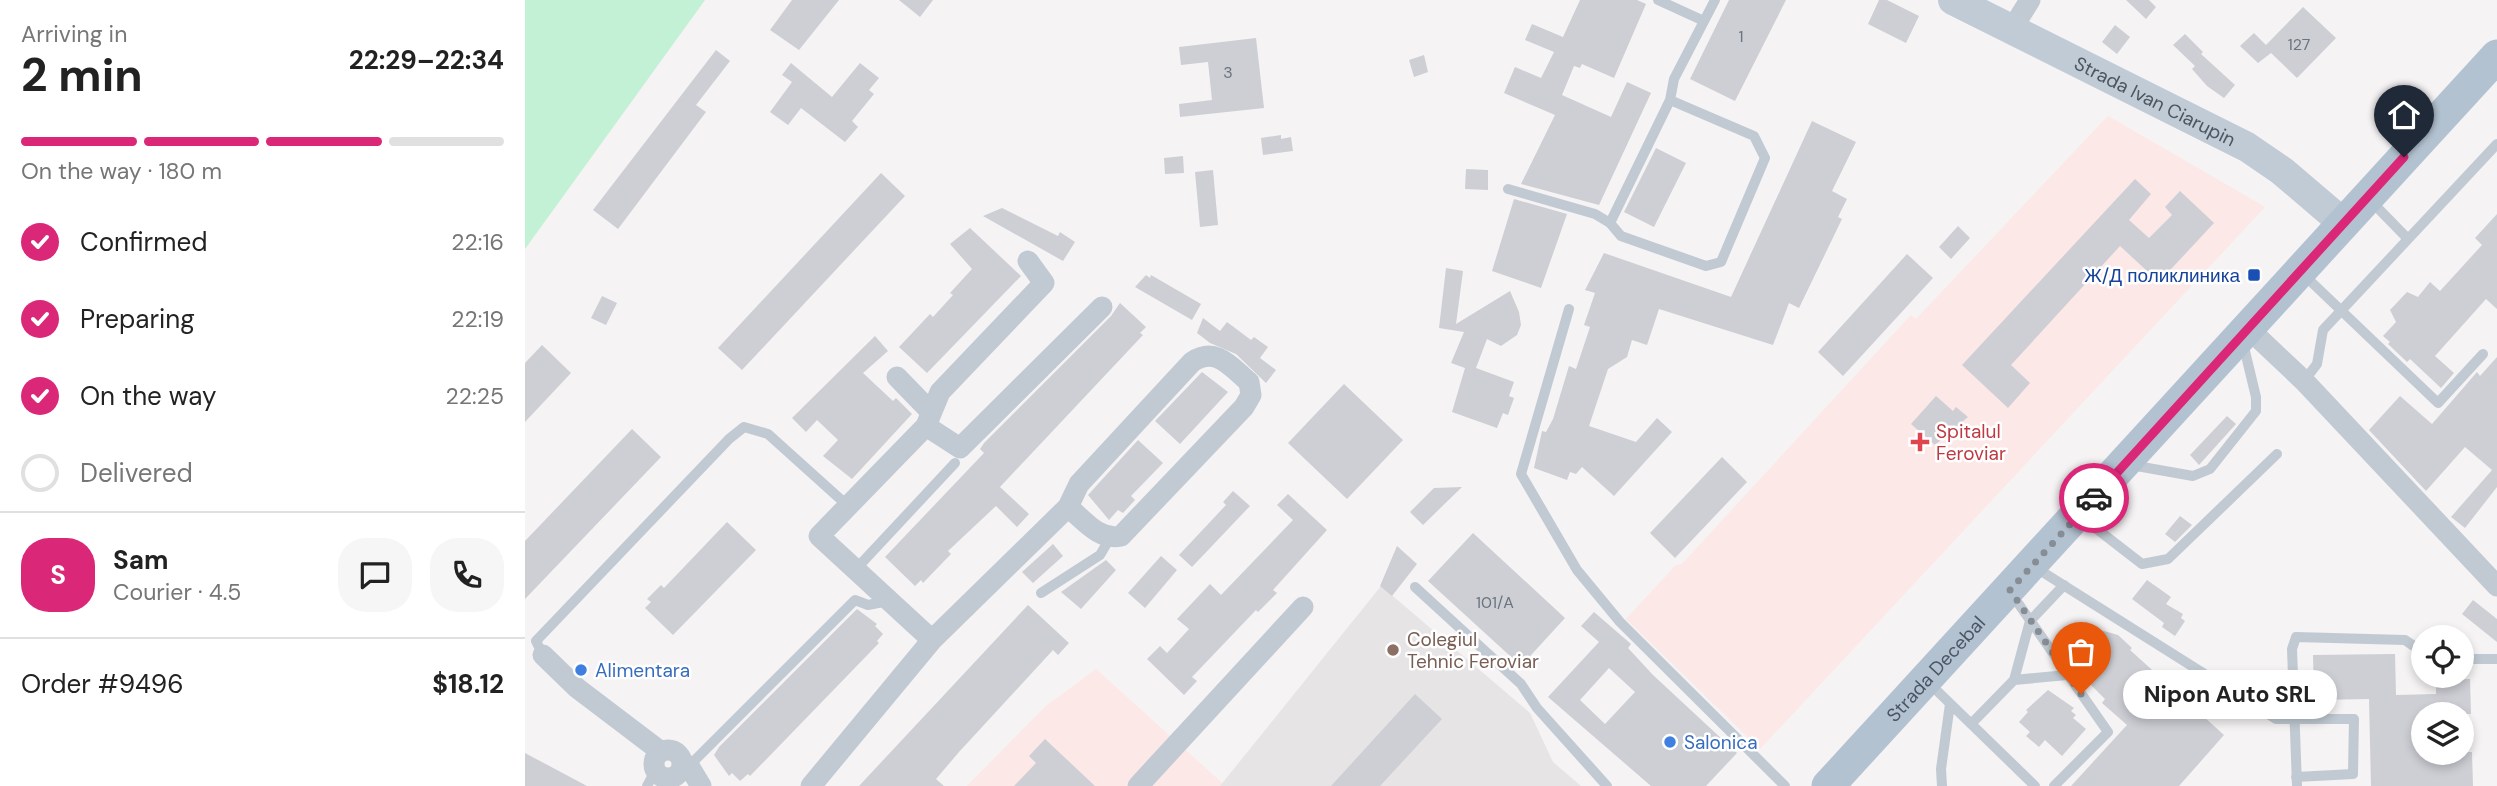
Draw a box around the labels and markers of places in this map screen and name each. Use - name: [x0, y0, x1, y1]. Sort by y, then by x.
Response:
- pin: [2374, 85, 2434, 157]
- place label: Ж/Д поликлиника: [2084, 263, 2240, 288]
- marker: Ж/Д поликлиника: [2246, 267, 2262, 283]
- place label: Spitalul Feroviar: [1936, 419, 2006, 466]
- marker: Spitalul Feroviar: [1910, 432, 1930, 452]
- pin: [2051, 622, 2111, 694]
- place label: Colegiul Tehnic Feroviar: [1407, 627, 1539, 674]
- marker: Colegiul Tehnic Feroviar: [1385, 642, 1401, 658]
- place label: Alimentara: [595, 658, 690, 683]
- marker: Alimentara: [573, 662, 589, 678]
- callout: Nipon Auto SRL: [2123, 670, 2337, 718]
- place label: Salonica: [1684, 730, 1758, 755]
- marker: Salonica: [1662, 734, 1678, 750]

